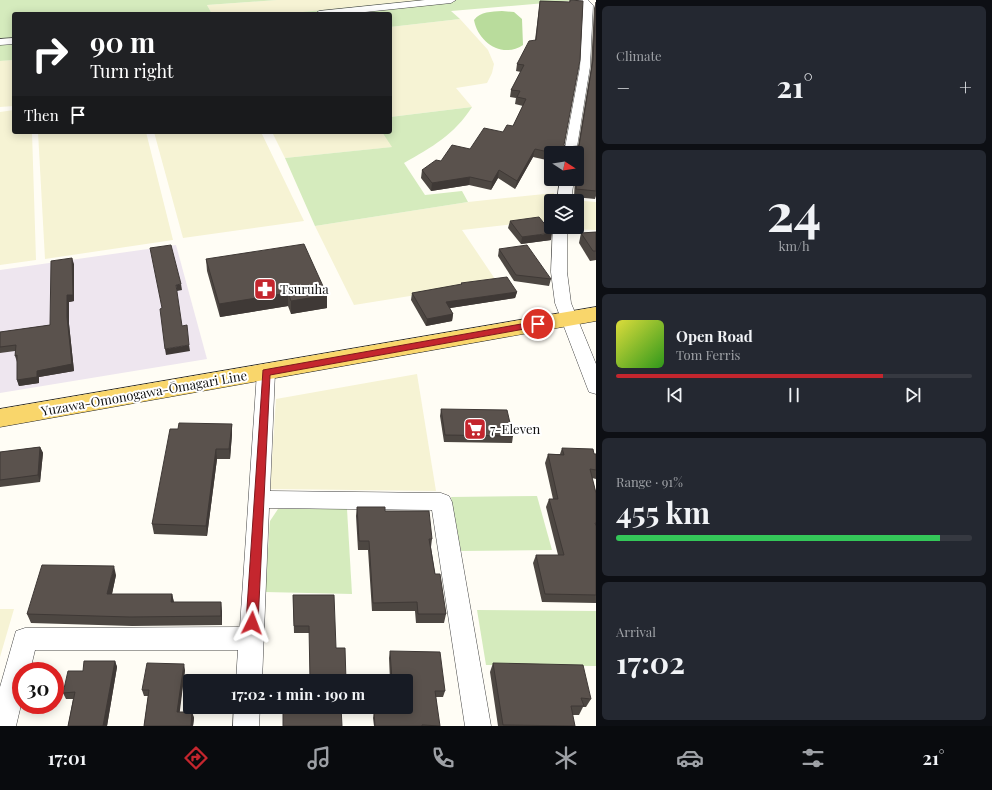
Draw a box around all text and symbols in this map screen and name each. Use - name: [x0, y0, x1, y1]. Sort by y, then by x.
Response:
- text: 90 m: [90, 23, 155, 60]
- icon: right: [24, 28, 76, 80]
- text: Climate: [616, 47, 662, 64]
- text: Turn right: [90, 59, 173, 83]
- text: 21°: [776, 66, 813, 106]
- text: −: [616, 72, 630, 102]
- text: +: [959, 72, 972, 102]
- icon: arrive: [67, 104, 89, 126]
- text: Then: [24, 105, 59, 125]
- north arrow: [544, 146, 584, 186]
- map controls: [544, 146, 584, 234]
- text: 24: [767, 176, 821, 245]
- button: layers: [544, 194, 584, 234]
- text: km/h: [778, 237, 810, 254]
- pharmacy icon: Tsuruha: [252, 276, 278, 302]
- place label: Tsuruha: [280, 280, 329, 297]
- pin: [521, 307, 555, 341]
- icon: arrive: [527, 313, 549, 335]
- text: Open Road: [676, 326, 753, 346]
- text: Tom Ferris: [676, 346, 740, 363]
- street label: Yuzawa-Omonogawa-Ōmagari Line: [39, 366, 249, 419]
- icon: previous: [664, 384, 686, 406]
- icon: pause: [783, 384, 805, 406]
- icon: next: [902, 384, 924, 406]
- supermarket icon: 7-Eleven: [462, 416, 488, 442]
- place label: 7-Eleven: [490, 420, 540, 437]
- text: Range · 91%: [616, 473, 683, 490]
- text: 455 km: [616, 492, 710, 532]
- position arrow: [231, 602, 273, 644]
- text: Arrival: [616, 623, 656, 640]
- text: 17:02: [616, 642, 685, 682]
- speed limit sign: 30: [12, 662, 64, 714]
- text: 17:02 · 1 min · 190 m: [231, 684, 365, 704]
- icon: directions: [182, 744, 210, 772]
- icon: music: [305, 744, 333, 772]
- icon: phone: [429, 744, 457, 772]
- icon: climate: [552, 744, 580, 772]
- icon: car: [676, 744, 704, 772]
- icon: filters: [799, 744, 827, 772]
- text: 17:01: [48, 746, 87, 770]
- text: 21°: [922, 746, 944, 770]

